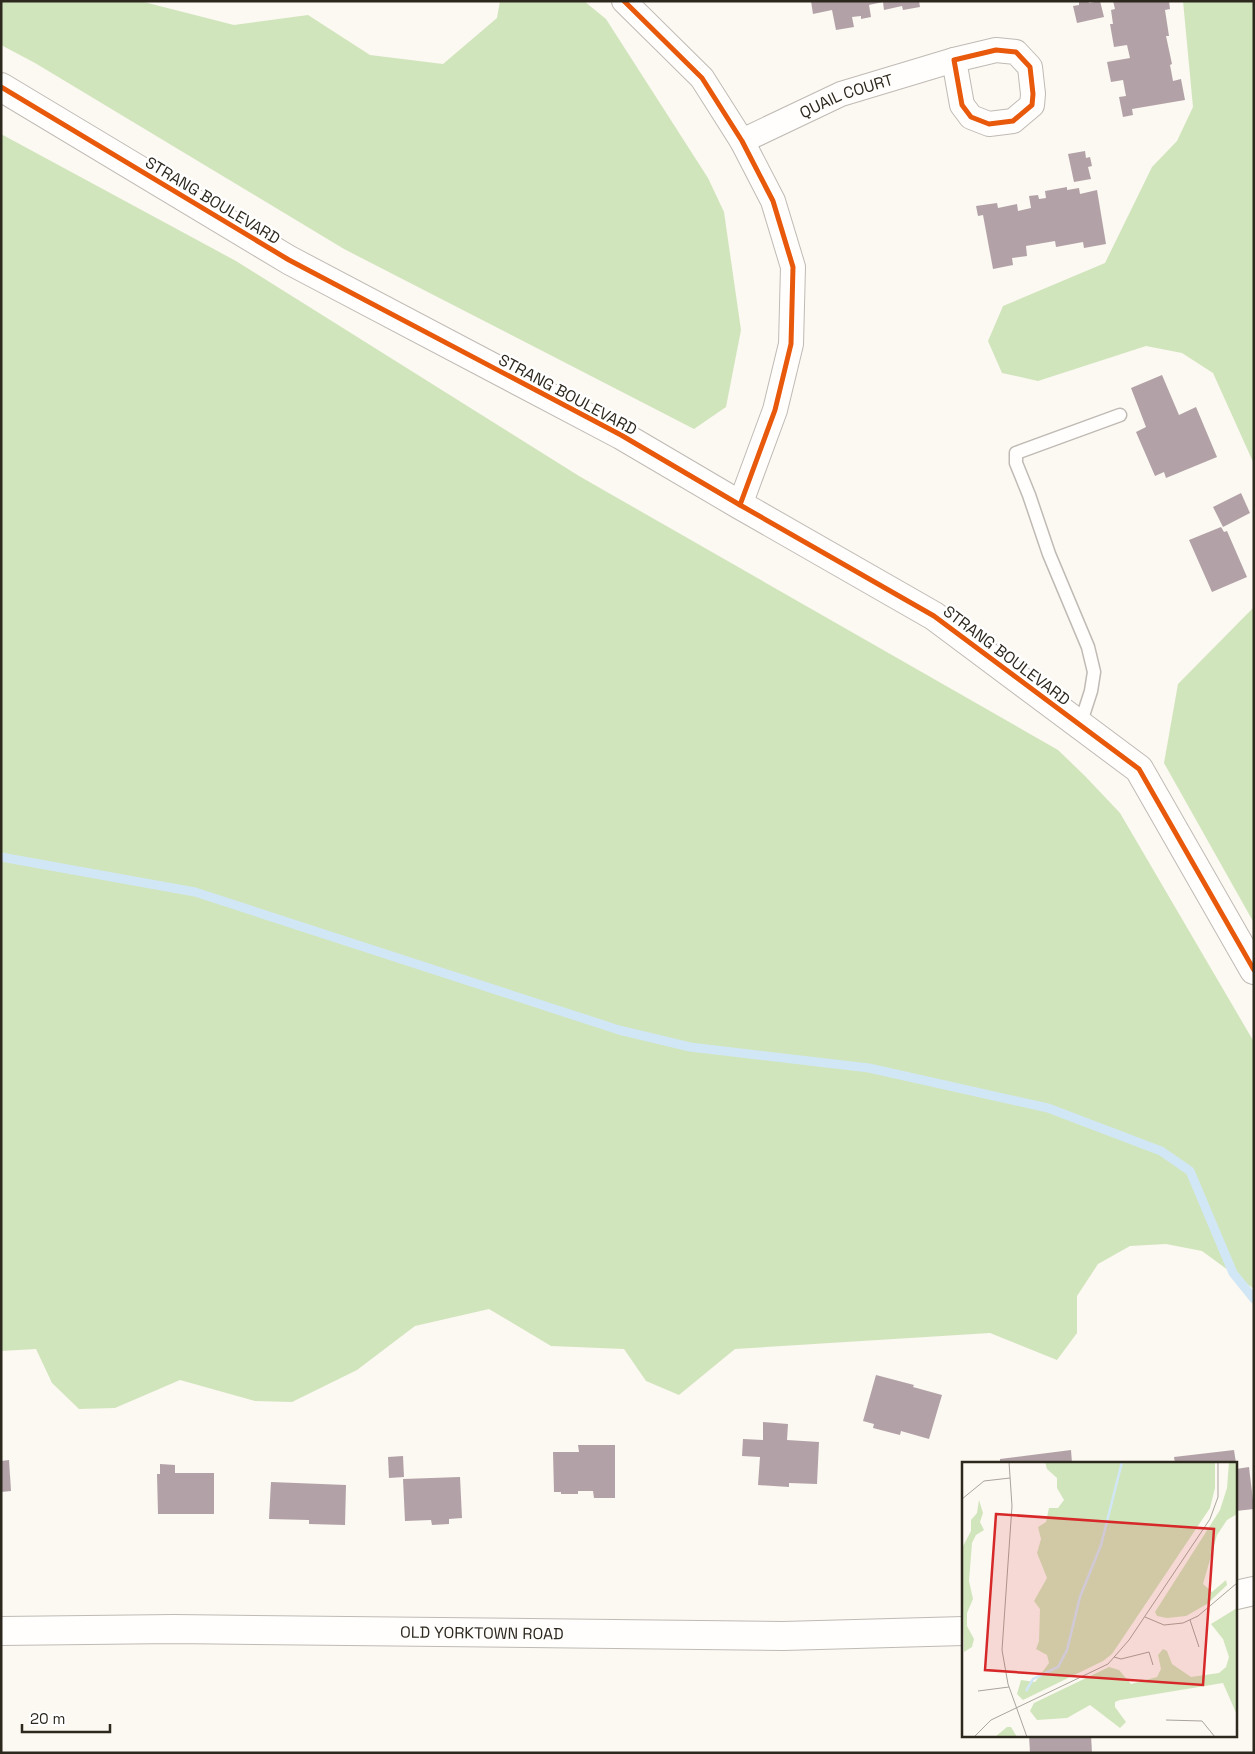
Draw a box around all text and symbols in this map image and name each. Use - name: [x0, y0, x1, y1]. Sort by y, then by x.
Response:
- street label: QUAIL COURT: [796, 69, 896, 123]
- street label: STRANG BOULEVARD: [141, 152, 284, 249]
- street label: STRANG BOULEVARD: [495, 349, 641, 440]
- street label: STRANG BOULEVARD: [939, 601, 1074, 710]
- inset map: [962, 1462, 1238, 1736]
- street label: OLD YORKTOWN ROAD: [400, 1622, 564, 1644]
- scale bar: [22, 1702, 110, 1734]
- text: 20 m: [30, 1709, 65, 1728]

